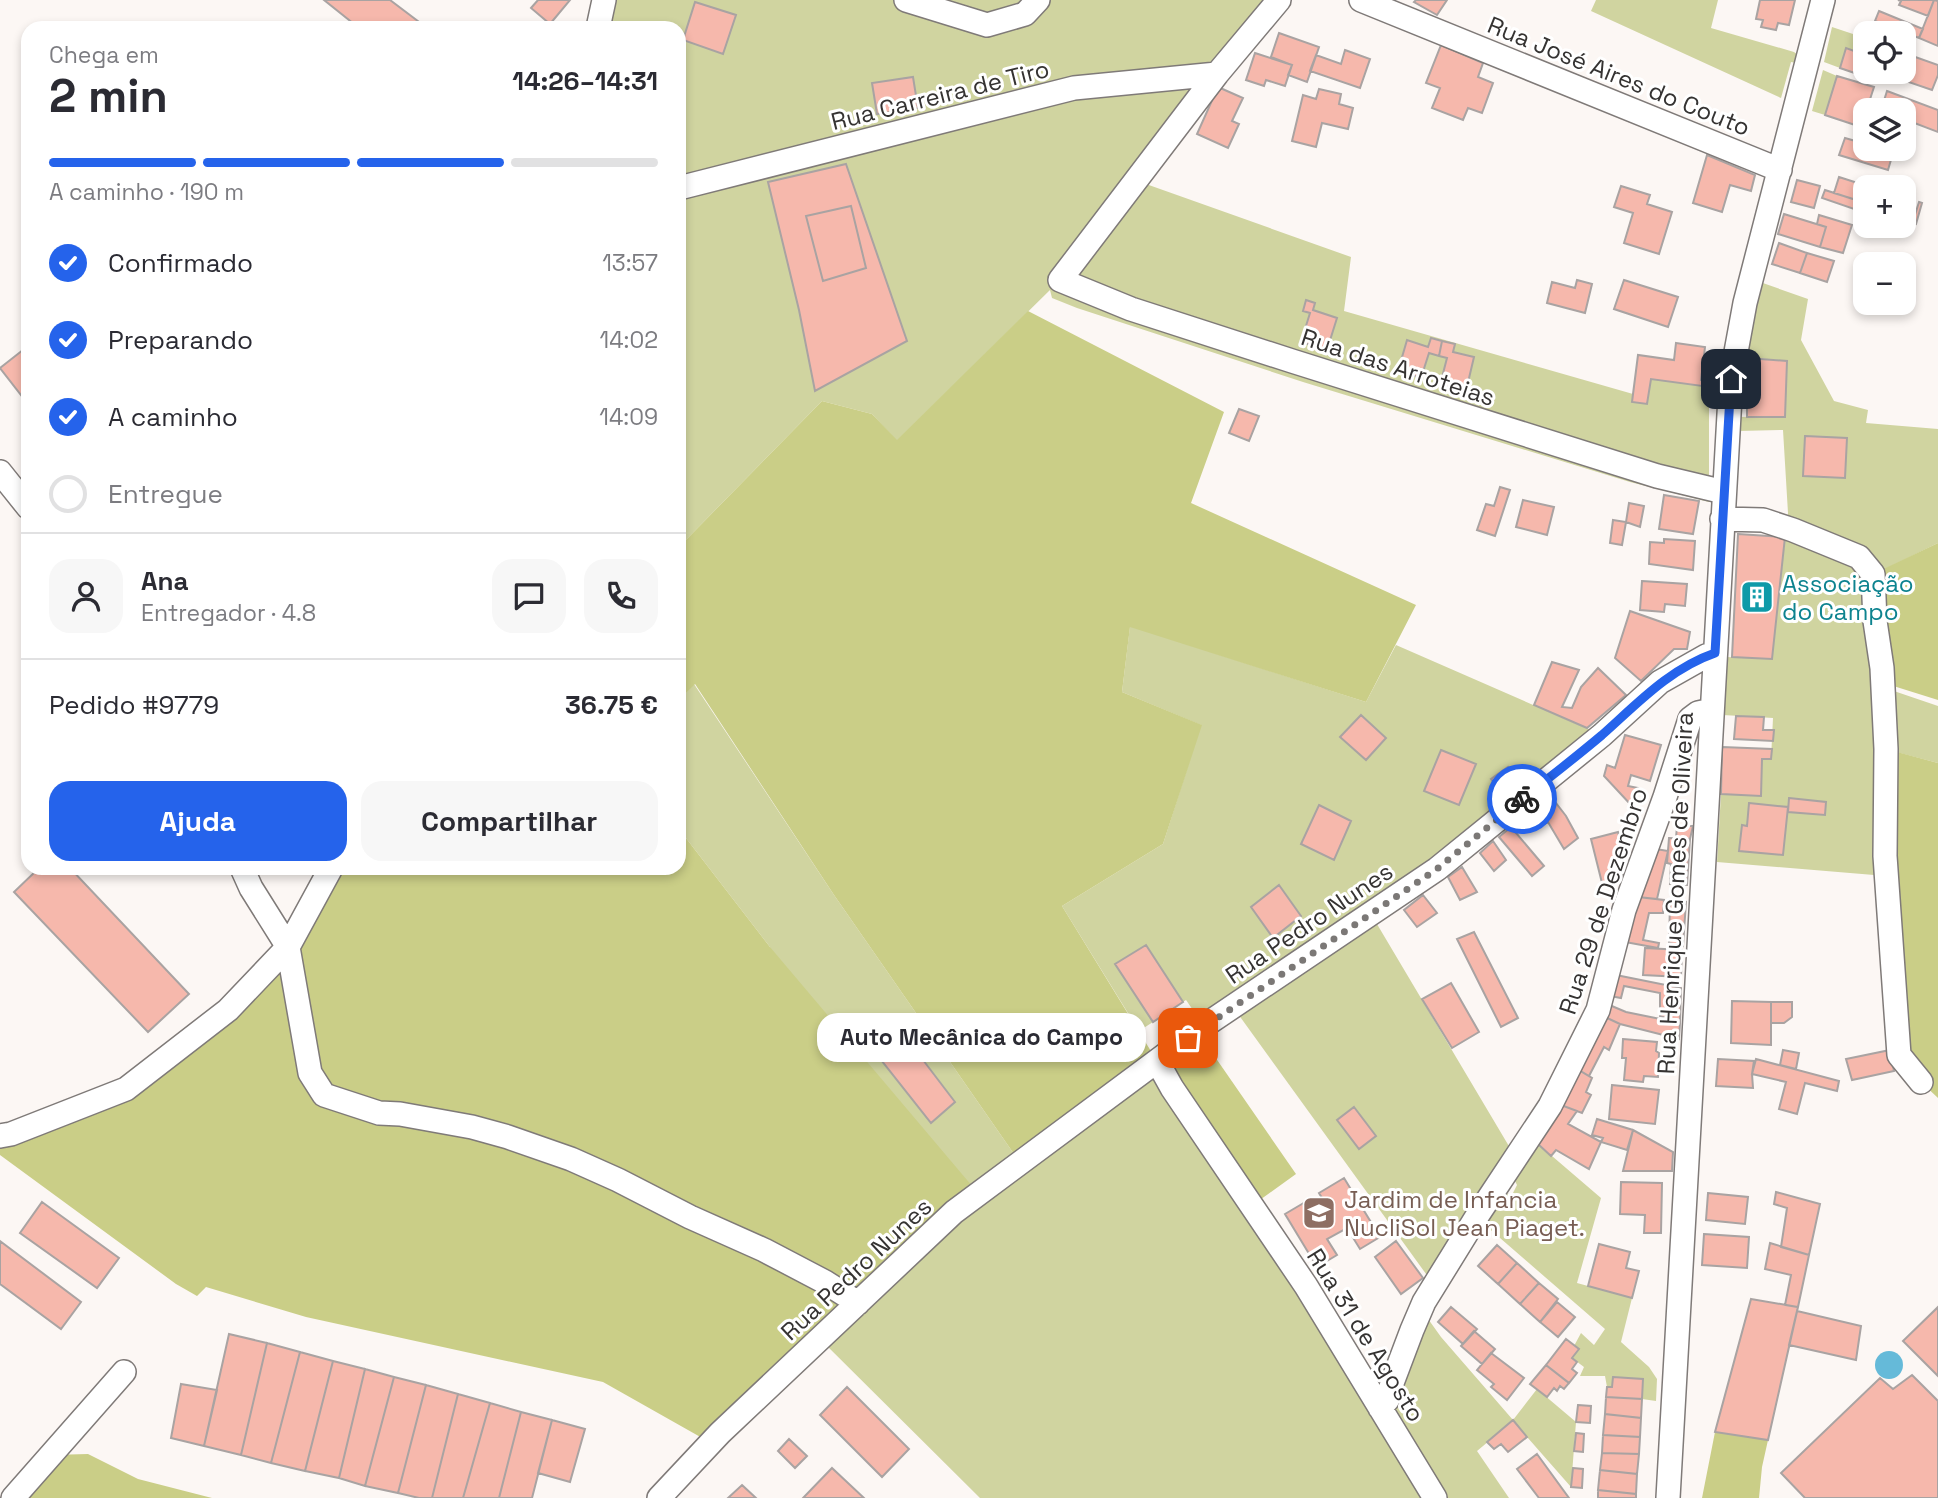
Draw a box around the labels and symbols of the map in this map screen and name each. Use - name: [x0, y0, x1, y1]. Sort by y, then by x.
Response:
- street label: Rua José Aires do Couto: [1483, 9, 1755, 143]
- street label: Rua Carreira de Tiro: [828, 53, 1052, 137]
- street label: Rua das Arroteias: [1297, 321, 1499, 413]
- pin: [1701, 349, 1761, 409]
- place label: Associação do Campo: [1782, 568, 1914, 627]
- building icon: Associação do Campo: [1738, 578, 1776, 616]
- street label: Rua Henrique Gomes de Oliveira: [1650, 711, 1700, 1075]
- courier: [1487, 764, 1557, 834]
- street label: Rua 29 de Dezembro: [1552, 784, 1654, 1018]
- street label: Rua Pedro Nunes: [1219, 856, 1399, 990]
- pin: [1158, 1008, 1218, 1068]
- callout: Auto Mecânica do Campo: [817, 1014, 1146, 1062]
- place label: Jardim de Infancia NucliSol Jean Piaget.: [1344, 1184, 1585, 1243]
- street label: Rua Pedro Nunes: [774, 1191, 938, 1347]
- school or university icon: Jardim de Infancia NucliSol Jean Piaget.: [1300, 1194, 1338, 1232]
- street label: Rua 31 de Agosto: [1300, 1242, 1432, 1428]

